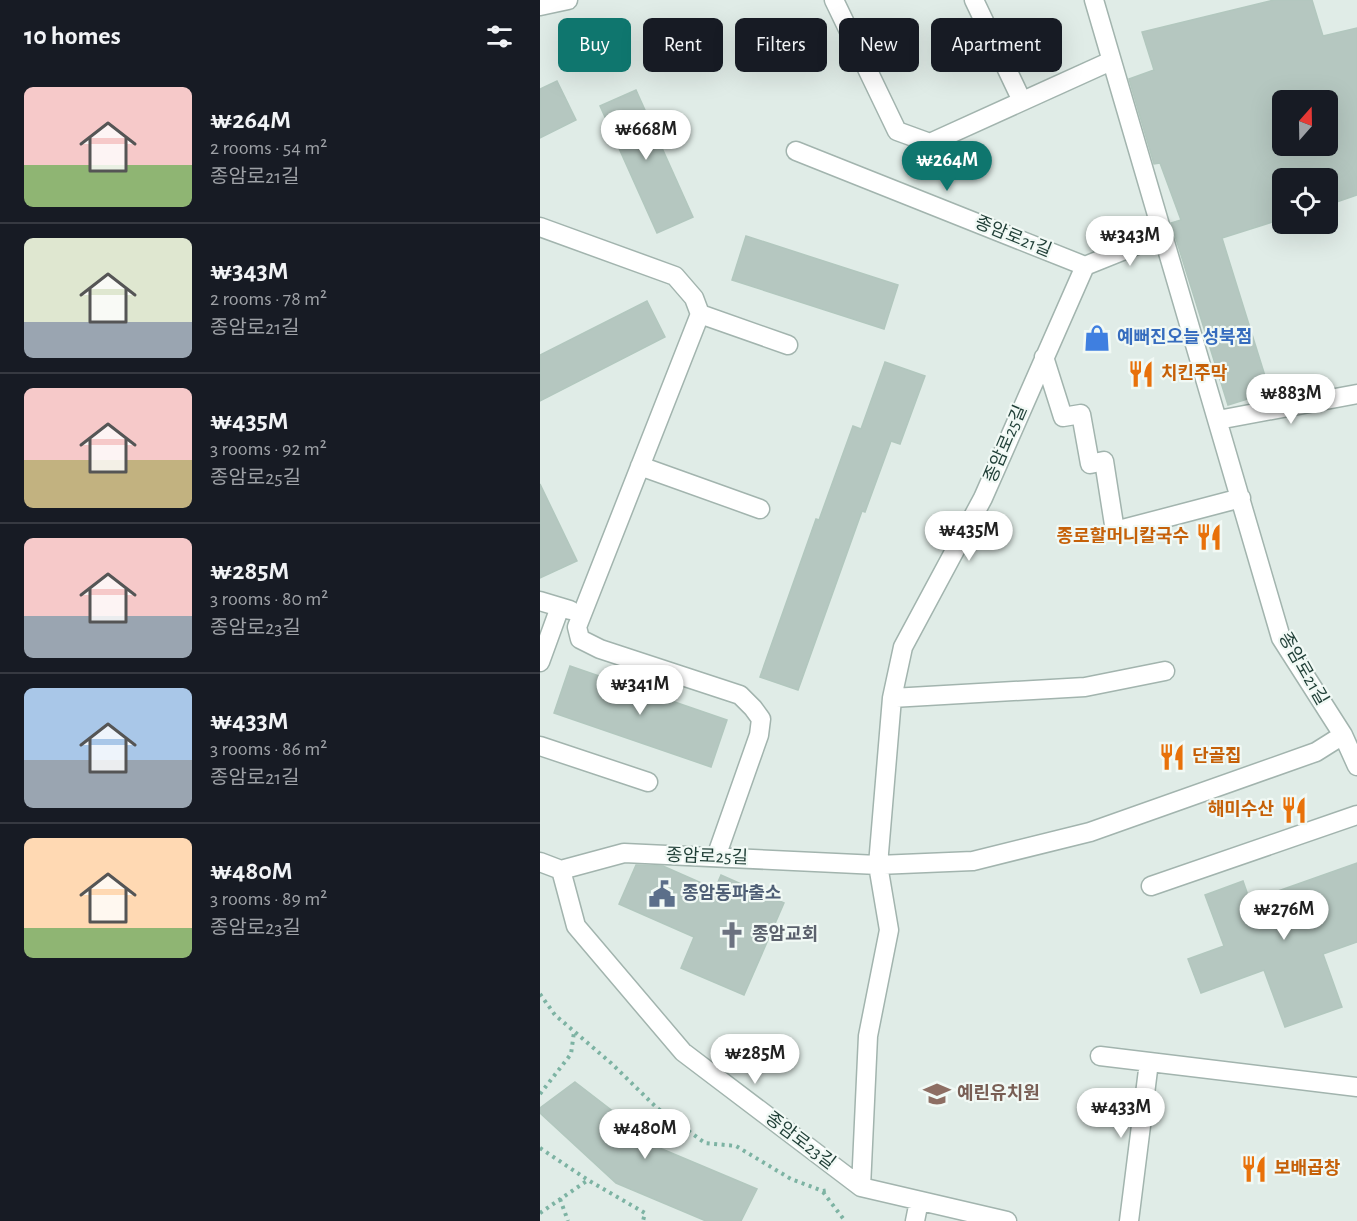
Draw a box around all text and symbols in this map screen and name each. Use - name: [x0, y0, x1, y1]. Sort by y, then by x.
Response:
- chip: Buy: [558, 18, 631, 72]
- chip: Rent: [643, 18, 723, 72]
- chip: Filters: [735, 18, 827, 72]
- chip: New: [839, 18, 919, 72]
- chip: Apartment: [931, 18, 1062, 72]
- icon: filters: [483, 20, 516, 53]
- text: 10 homes: [24, 23, 121, 49]
- north arrow: [1272, 90, 1338, 156]
- map controls: [1272, 90, 1338, 234]
- text: ₩264M: [210, 107, 291, 133]
- pin: ₩668M: [604, 110, 688, 161]
- icon: home: [72, 111, 144, 183]
- text: ₩668M: [615, 119, 677, 139]
- text: 2 rooms · 54 m²: [210, 138, 327, 158]
- pin: ₩264M: [905, 141, 989, 192]
- text: ₩264M: [916, 150, 978, 170]
- text: 종암로21길: [210, 167, 300, 187]
- button: locate: [1272, 168, 1338, 234]
- street label: 종암로21길: [972, 213, 1054, 260]
- pin: ₩343M: [1088, 216, 1172, 267]
- text: ₩343M: [1100, 225, 1160, 245]
- text: ₩343M: [210, 258, 289, 284]
- icon: home: [72, 262, 144, 334]
- text: 2 rooms · 78 m²: [210, 289, 327, 309]
- text: 종암로21길: [210, 318, 300, 338]
- shop icon: 예뻐진오늘 성북점: [1082, 323, 1112, 353]
- place label: 예뻐진오늘 성북점: [1117, 328, 1252, 347]
- restaurant icon: 치킨주막: [1126, 359, 1156, 389]
- place label: 치킨주막: [1161, 364, 1228, 383]
- pin: ₩883M: [1249, 374, 1333, 425]
- text: ₩883M: [1260, 383, 1322, 403]
- street label: 종암로25길: [981, 402, 1030, 485]
- text: ₩435M: [210, 408, 289, 434]
- icon: home: [72, 412, 144, 484]
- text: 3 rooms · 92 m²: [210, 439, 327, 459]
- text: 종암로25길: [210, 468, 301, 488]
- pin: ₩435M: [927, 511, 1011, 562]
- text: ₩435M: [939, 520, 999, 540]
- restaurant icon: 종로할머니칼국수: [1194, 522, 1224, 552]
- place label: 종로할머니칼국수: [1057, 526, 1189, 546]
- text: ₩285M: [210, 558, 289, 584]
- icon: home: [72, 562, 144, 634]
- text: 3 rooms · 80 m²: [210, 589, 328, 609]
- text: 종암로23길: [210, 618, 301, 638]
- street label: 종암로21길: [1275, 629, 1332, 708]
- pin: ₩341M: [598, 665, 682, 716]
- text: ₩341M: [611, 674, 669, 694]
- text: ₩433M: [210, 708, 289, 734]
- icon: home: [72, 712, 144, 784]
- text: 3 rooms · 86 m²: [210, 739, 327, 759]
- restaurant icon: 단골집: [1157, 742, 1187, 772]
- place label: 단골집: [1192, 747, 1242, 766]
- text: 종암로21길: [210, 768, 300, 788]
- restaurant icon: 해미수산: [1279, 795, 1309, 825]
- place label: 해미수산: [1208, 800, 1274, 819]
- street label: 종암로25길: [666, 846, 748, 867]
- text: ₩480M: [210, 858, 292, 884]
- icon: home: [72, 862, 144, 934]
- public building icon: 종암동파출소: [647, 879, 677, 909]
- place label: 종암동파출소: [682, 884, 781, 903]
- text: 3 rooms · 89 m²: [210, 889, 327, 909]
- pin: ₩276M: [1242, 890, 1326, 941]
- text: ₩276M: [1254, 899, 1314, 919]
- text: 종암로23길: [210, 918, 301, 938]
- church icon: 종암교회: [717, 920, 747, 950]
- place label: 종암교회: [752, 925, 818, 944]
- pin: ₩285M: [713, 1034, 797, 1085]
- text: ₩285M: [724, 1043, 786, 1063]
- school or university icon: 예린유치원: [922, 1079, 952, 1109]
- place label: 예린유치원: [957, 1084, 1040, 1103]
- pin: ₩433M: [1079, 1088, 1163, 1139]
- text: ₩433M: [1091, 1097, 1151, 1117]
- street label: 종암로23길: [762, 1108, 839, 1173]
- pin: ₩480M: [603, 1109, 687, 1160]
- text: ₩480M: [613, 1118, 677, 1138]
- restaurant icon: 보배곱창: [1239, 1154, 1269, 1184]
- place label: 보배곱창: [1274, 1159, 1341, 1178]

